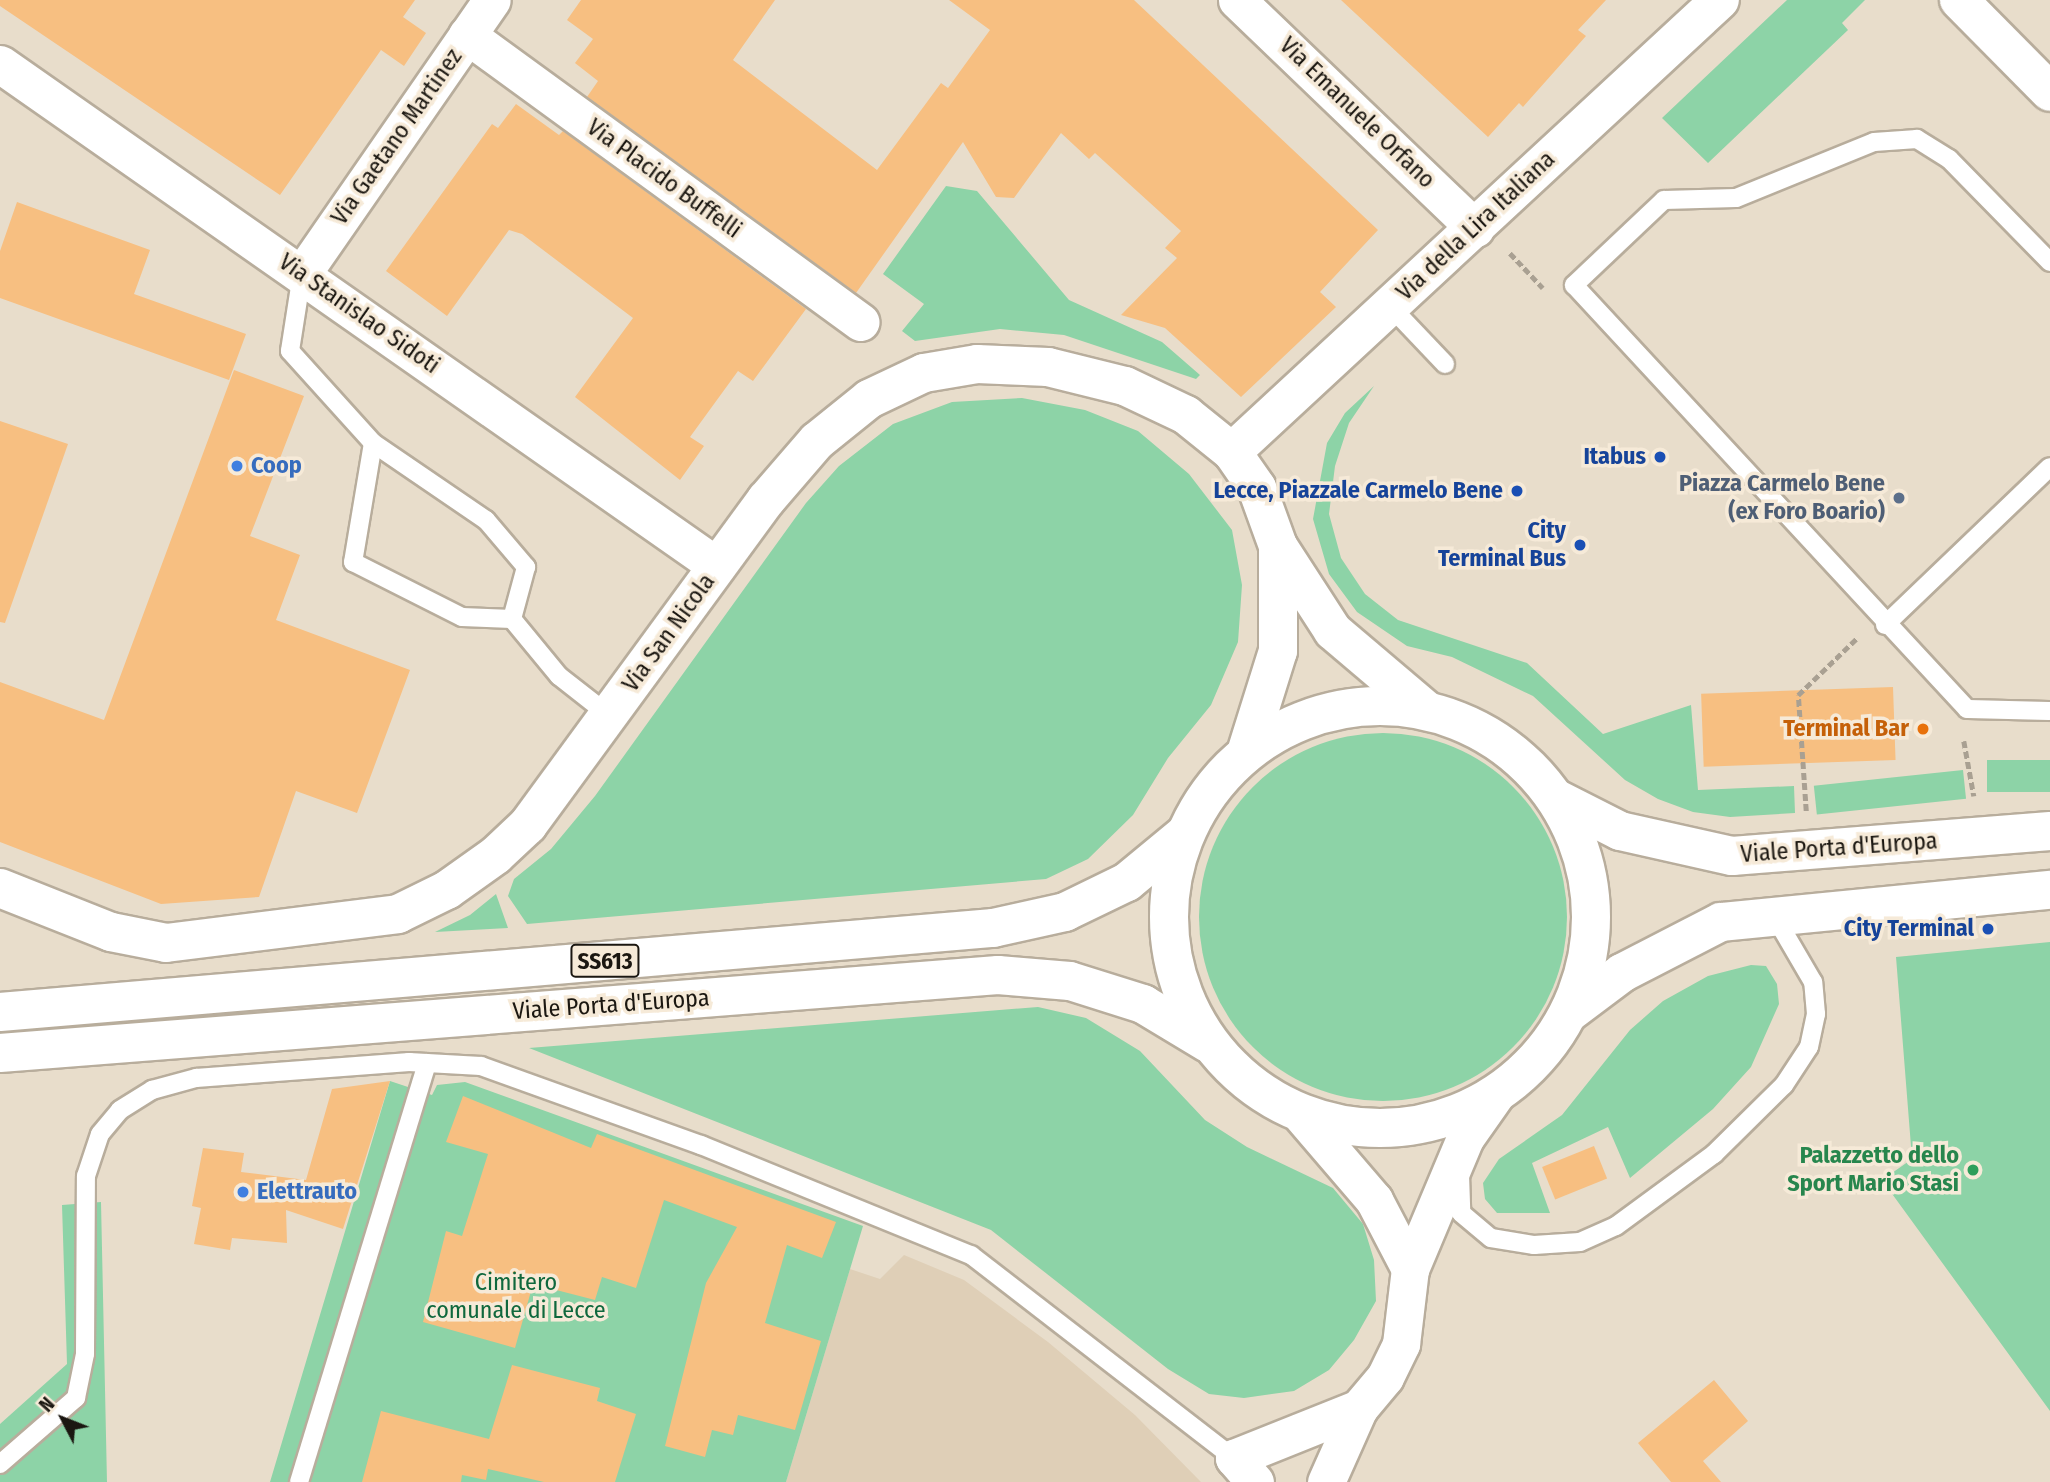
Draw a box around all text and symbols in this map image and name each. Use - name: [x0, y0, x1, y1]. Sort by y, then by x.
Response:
- street label: Via Emanuele Orfano: [1273, 31, 1441, 195]
- street label: Via Gaetano Martinez: [325, 43, 469, 231]
- street label: Via Placido Buffelli: [581, 113, 747, 245]
- street label: Via della Lira Italiana: [1391, 145, 1561, 307]
- street label: Via Stanislao Sidoti: [273, 248, 445, 380]
- place label: Itabus: [1583, 443, 1646, 471]
- marker: Itabus: [1652, 449, 1668, 465]
- place label: Coop: [251, 452, 302, 480]
- marker: Coop: [229, 458, 245, 474]
- place label: Piazza Carmelo Bene (ex Foro Boario): [1679, 470, 1885, 526]
- place label: Lecce, Piazzale Carmelo Bene: [1213, 477, 1503, 505]
- marker: Lecce, Piazzale Carmelo Bene: [1509, 483, 1525, 499]
- marker: Piazza Carmelo Bene (ex Foro Boario): [1891, 490, 1907, 506]
- place label: City Terminal Bus: [1438, 517, 1566, 573]
- marker: City Terminal Bus: [1572, 537, 1588, 553]
- street label: Via San Nicola: [617, 568, 721, 698]
- place label: Terminal Bar: [1783, 715, 1909, 743]
- marker: Terminal Bar: [1915, 721, 1931, 737]
- street label: Viale Porta d'Europa: [1740, 827, 1938, 869]
- place label: City Terminal: [1844, 915, 1974, 943]
- marker: City Terminal: [1980, 921, 1996, 937]
- road number: SS613: [570, 942, 640, 980]
- street label: Viale Porta d'Europa: [512, 984, 710, 1026]
- place label: Palazzetto dello Sport Mario Stasi: [1787, 1142, 1959, 1198]
- marker: Palazzetto dello Sport Mario Stasi: [1965, 1162, 1981, 1178]
- place label: Elettrauto: [257, 1178, 357, 1206]
- marker: Elettrauto: [235, 1184, 251, 1200]
- park label: Cimitero comunale di Lecce: [426, 1269, 606, 1325]
- north arrow: [28, 1384, 98, 1454]
- text: N: [35, 1393, 59, 1417]

